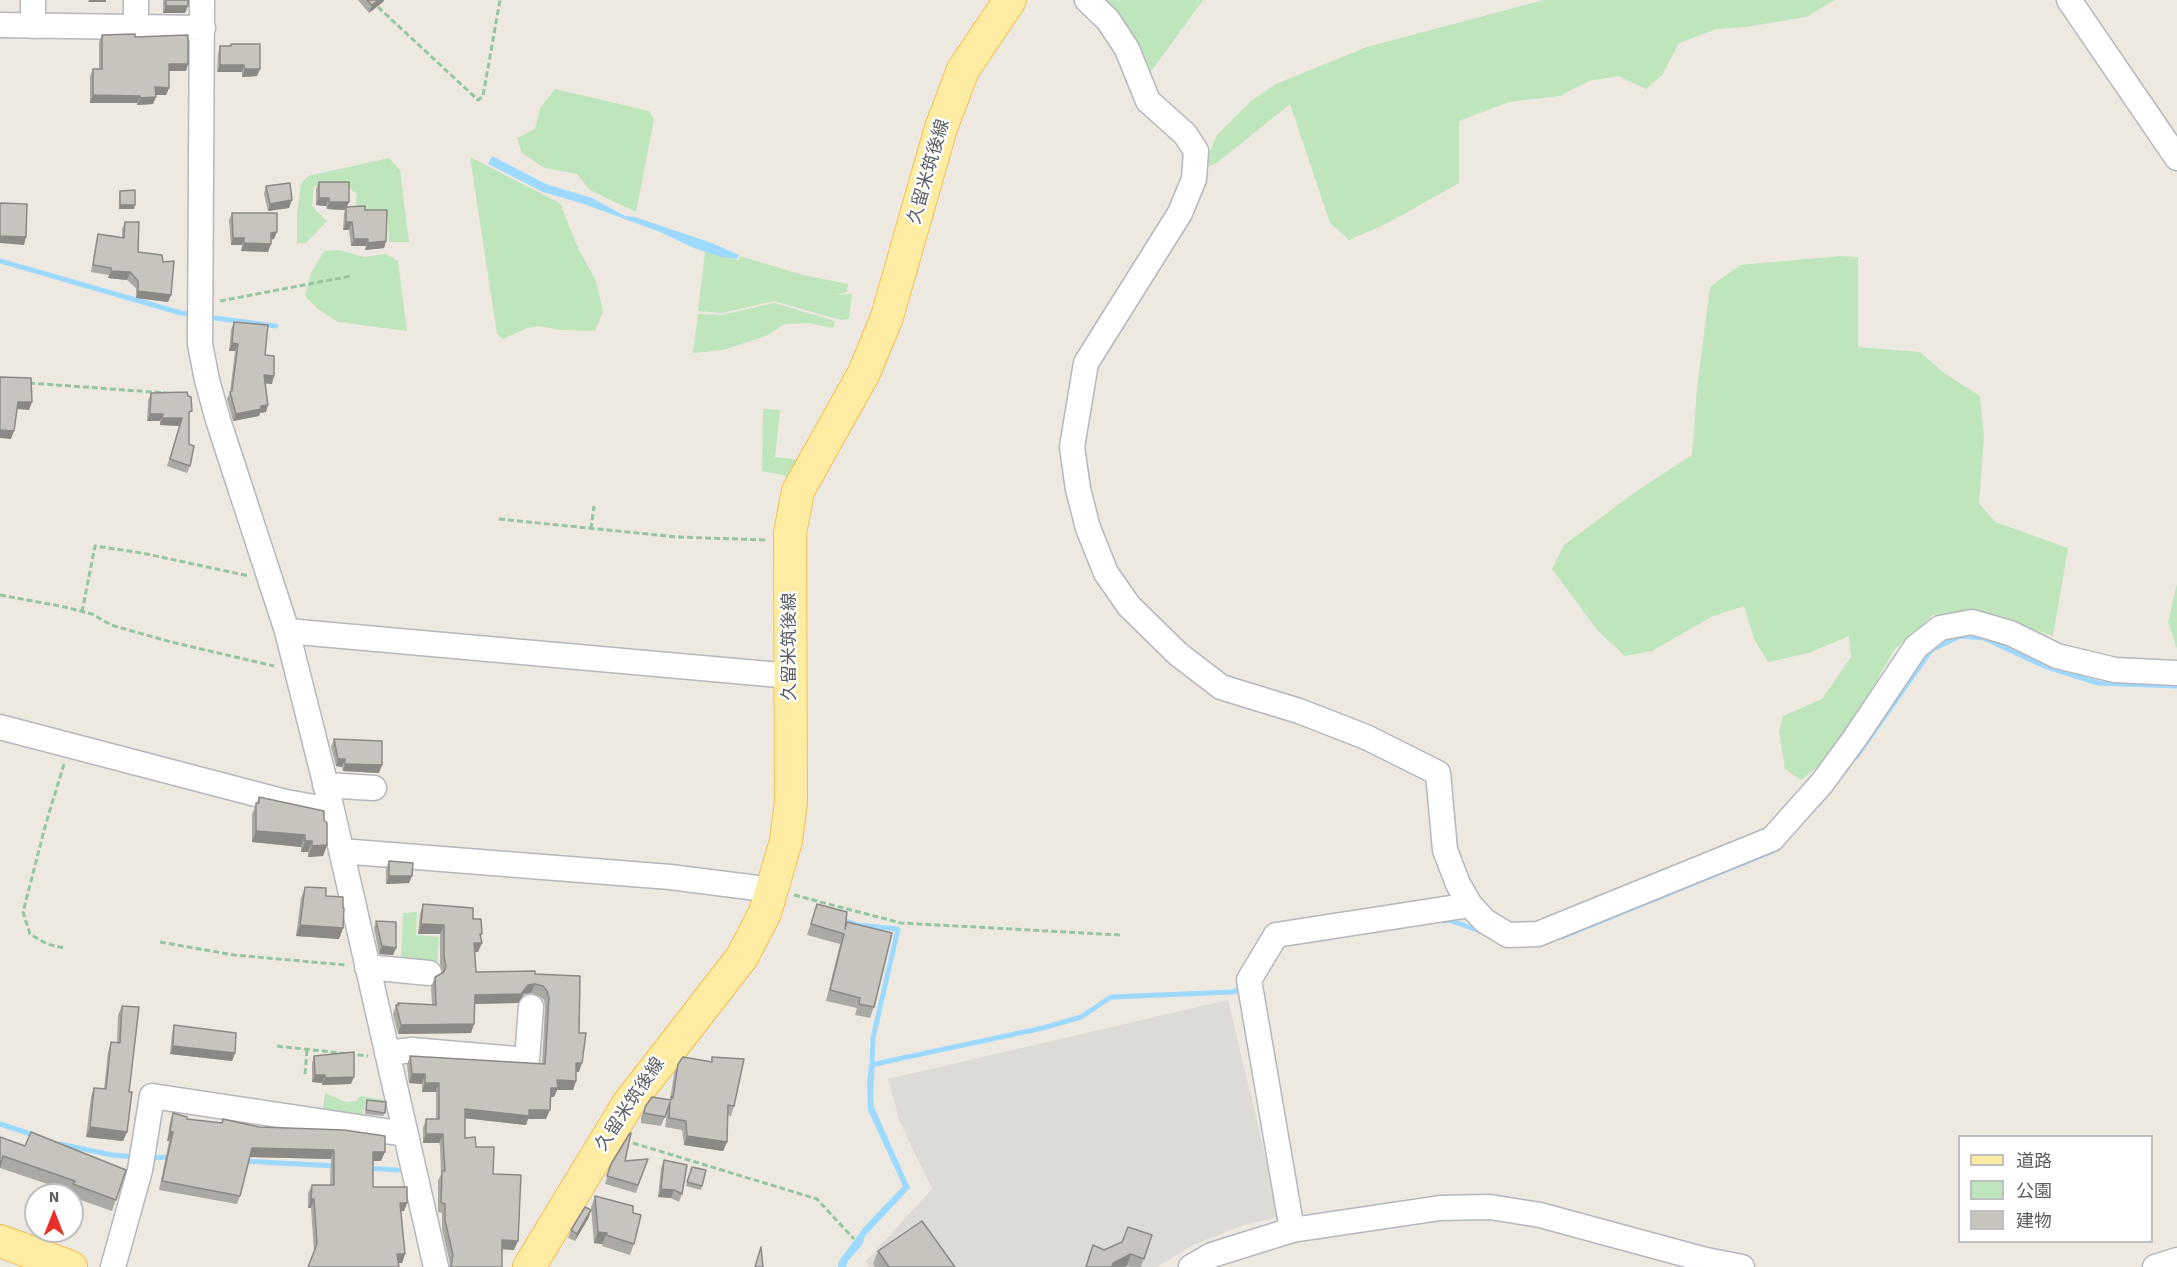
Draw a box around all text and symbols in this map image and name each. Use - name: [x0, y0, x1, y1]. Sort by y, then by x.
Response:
- street label: 久留米筑後線: [905, 117, 955, 227]
- street label: 久留米筑後線: [780, 593, 802, 701]
- street label: 久留米筑後線: [592, 1054, 670, 1156]
- legend: [1958, 1135, 2153, 1243]
- text: 道路: [2016, 1149, 2052, 1174]
- text: 公園: [2016, 1179, 2052, 1204]
- north arrow: [24, 1183, 84, 1243]
- text: N: [49, 1186, 59, 1208]
- text: 建物: [2016, 1209, 2052, 1234]

